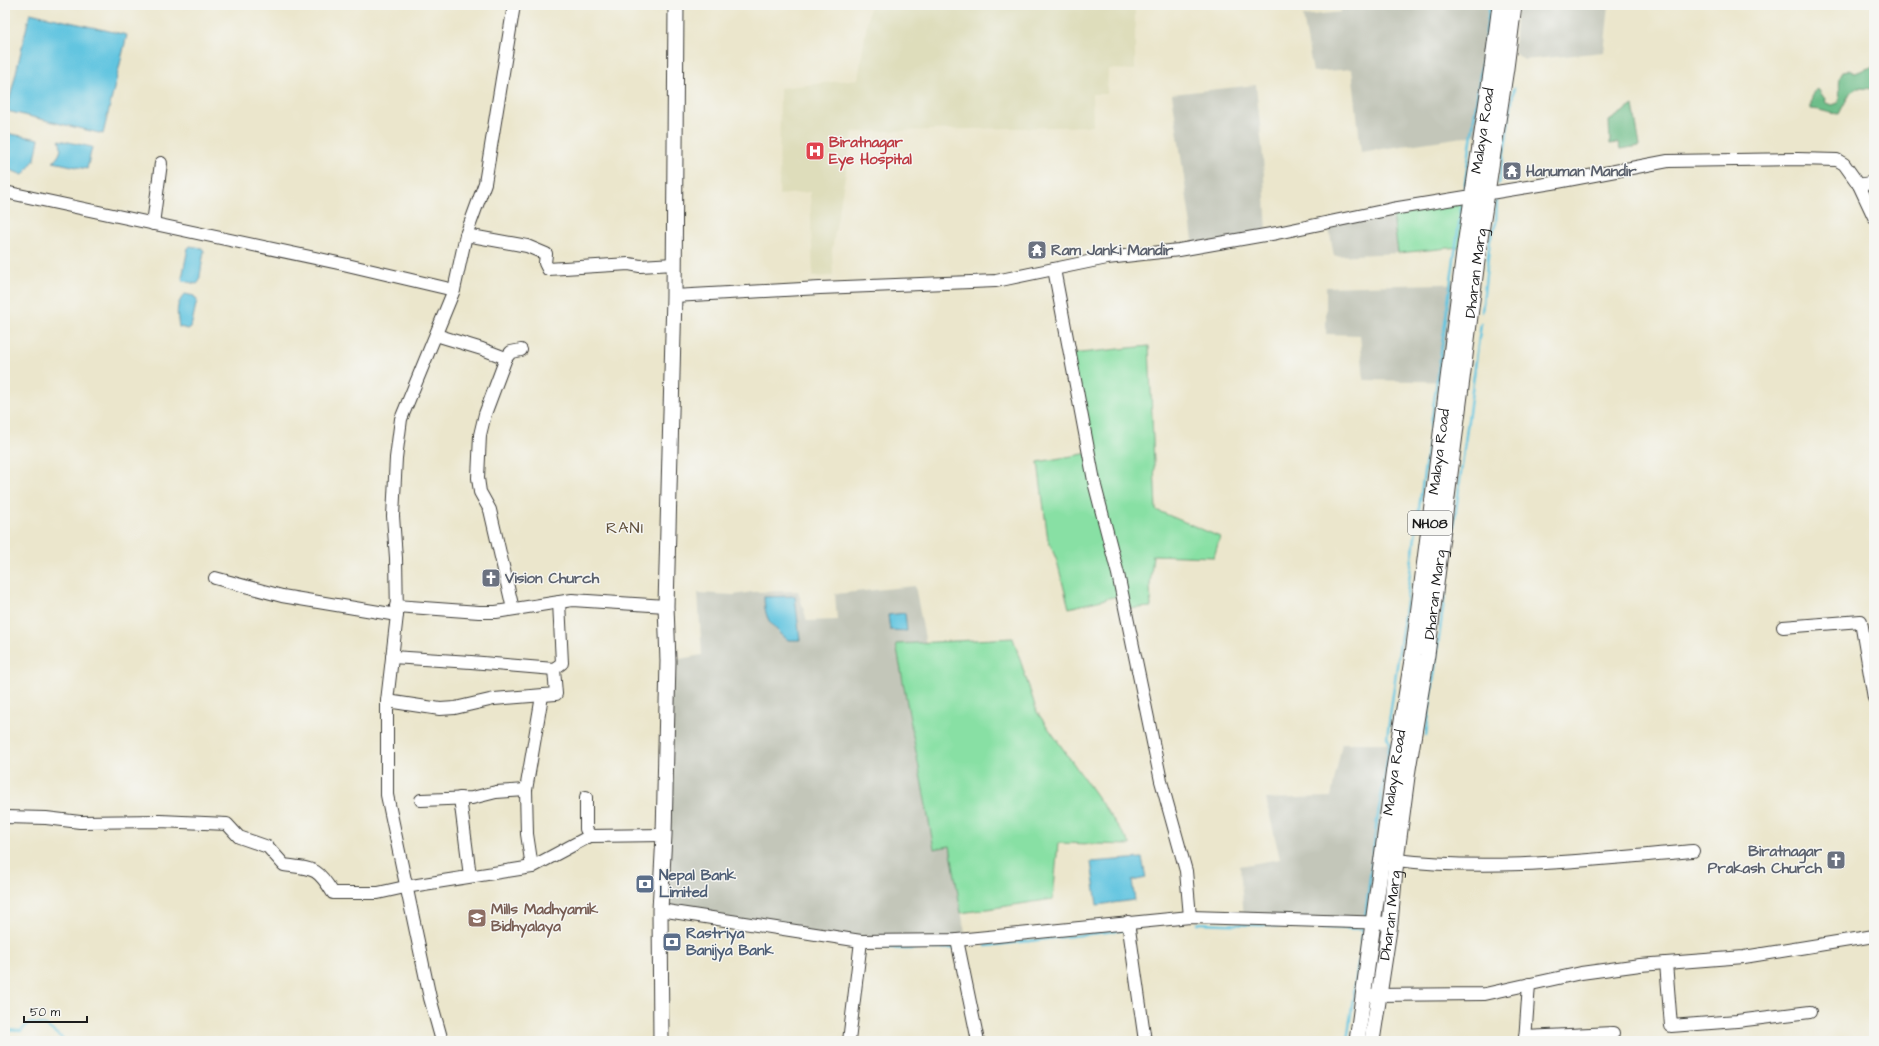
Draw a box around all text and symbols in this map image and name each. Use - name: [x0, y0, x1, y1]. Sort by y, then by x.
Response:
- street label: Malaya Road: [1466, 86, 1500, 175]
- place label: Biratnagar Eye Hospital: [829, 132, 913, 171]
- hospital icon: Biratnagar Eye Hospital: [804, 140, 826, 162]
- temple icon: Hanuman Mandir: [1501, 160, 1523, 182]
- place label: Hanuman Mandir: [1526, 161, 1637, 182]
- street label: Dharan Marg: [1460, 227, 1493, 319]
- temple icon: Ram Janki Mandir: [1026, 239, 1048, 261]
- place label: Ram Janki Mandir: [1051, 240, 1174, 261]
- street label: Malaya Road: [1423, 407, 1455, 496]
- road number: NH08: [1408, 511, 1452, 535]
- district label: RANI: [606, 517, 644, 539]
- street label: Dharan Marg: [1419, 548, 1452, 641]
- church icon: Vision Church: [480, 567, 502, 589]
- place label: Vision Church: [504, 568, 600, 589]
- street label: Malaya Road: [1378, 728, 1411, 817]
- place label: Biratnagar Prakash Church: [1708, 841, 1823, 879]
- church icon: Biratnagar Prakash Church: [1825, 849, 1847, 871]
- place label: Nepal Bank Limited: [659, 865, 737, 903]
- street label: Dharan Marg: [1374, 869, 1407, 962]
- bank icon: Nepal Bank Limited: [634, 873, 656, 895]
- place label: Mills Madhyamik Bidhyalaya: [491, 899, 599, 938]
- school or university icon: Mills Madhyamik Bidhyalaya: [466, 907, 488, 929]
- place label: Rastriya Banijya Bank: [686, 923, 774, 962]
- bank icon: Rastriya Banijya Bank: [661, 931, 683, 953]
- scale bar: [24, 998, 87, 1024]
- text: 50 m: [30, 1004, 61, 1021]

